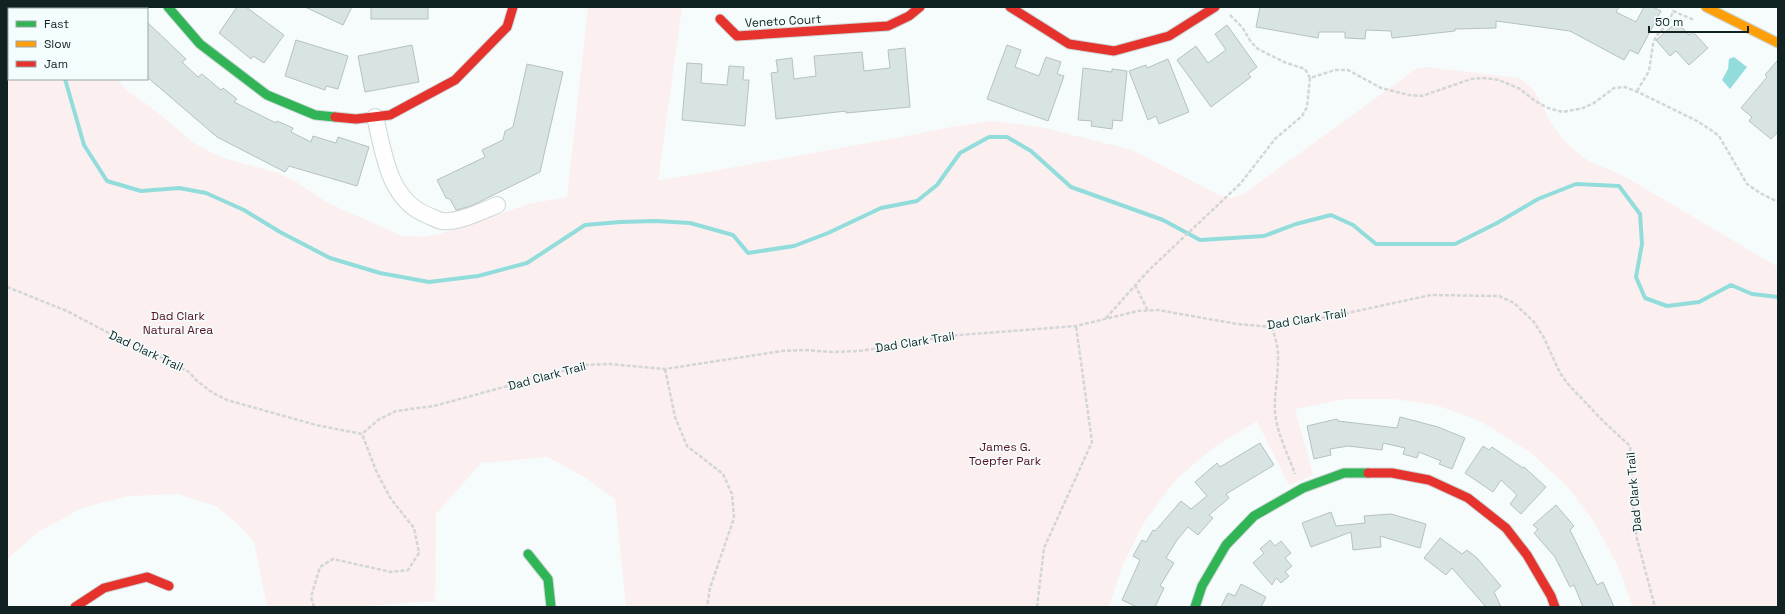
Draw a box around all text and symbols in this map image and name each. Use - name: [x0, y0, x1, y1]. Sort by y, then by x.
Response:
- legend: [8, 8, 148, 80]
- scale bar: [1649, 8, 1748, 34]
- street label: Veneto Court: [744, 11, 822, 31]
- text: 50 m: [1655, 14, 1683, 30]
- text: Fast: [44, 16, 69, 32]
- text: Slow: [44, 36, 71, 52]
- text: Jam: [44, 56, 68, 72]
- street label: Dad Clark Trail: [1266, 305, 1348, 333]
- park label: Dad Clark Natural Area: [143, 308, 213, 338]
- street label: Dad Clark Trail: [106, 327, 186, 375]
- street label: Dad Clark Trail: [874, 328, 956, 356]
- street label: Dad Clark Trail: [506, 358, 588, 394]
- park label: James G. Toepfer Park: [969, 439, 1042, 469]
- street label: Dad Clark Trail: [1623, 451, 1645, 533]

